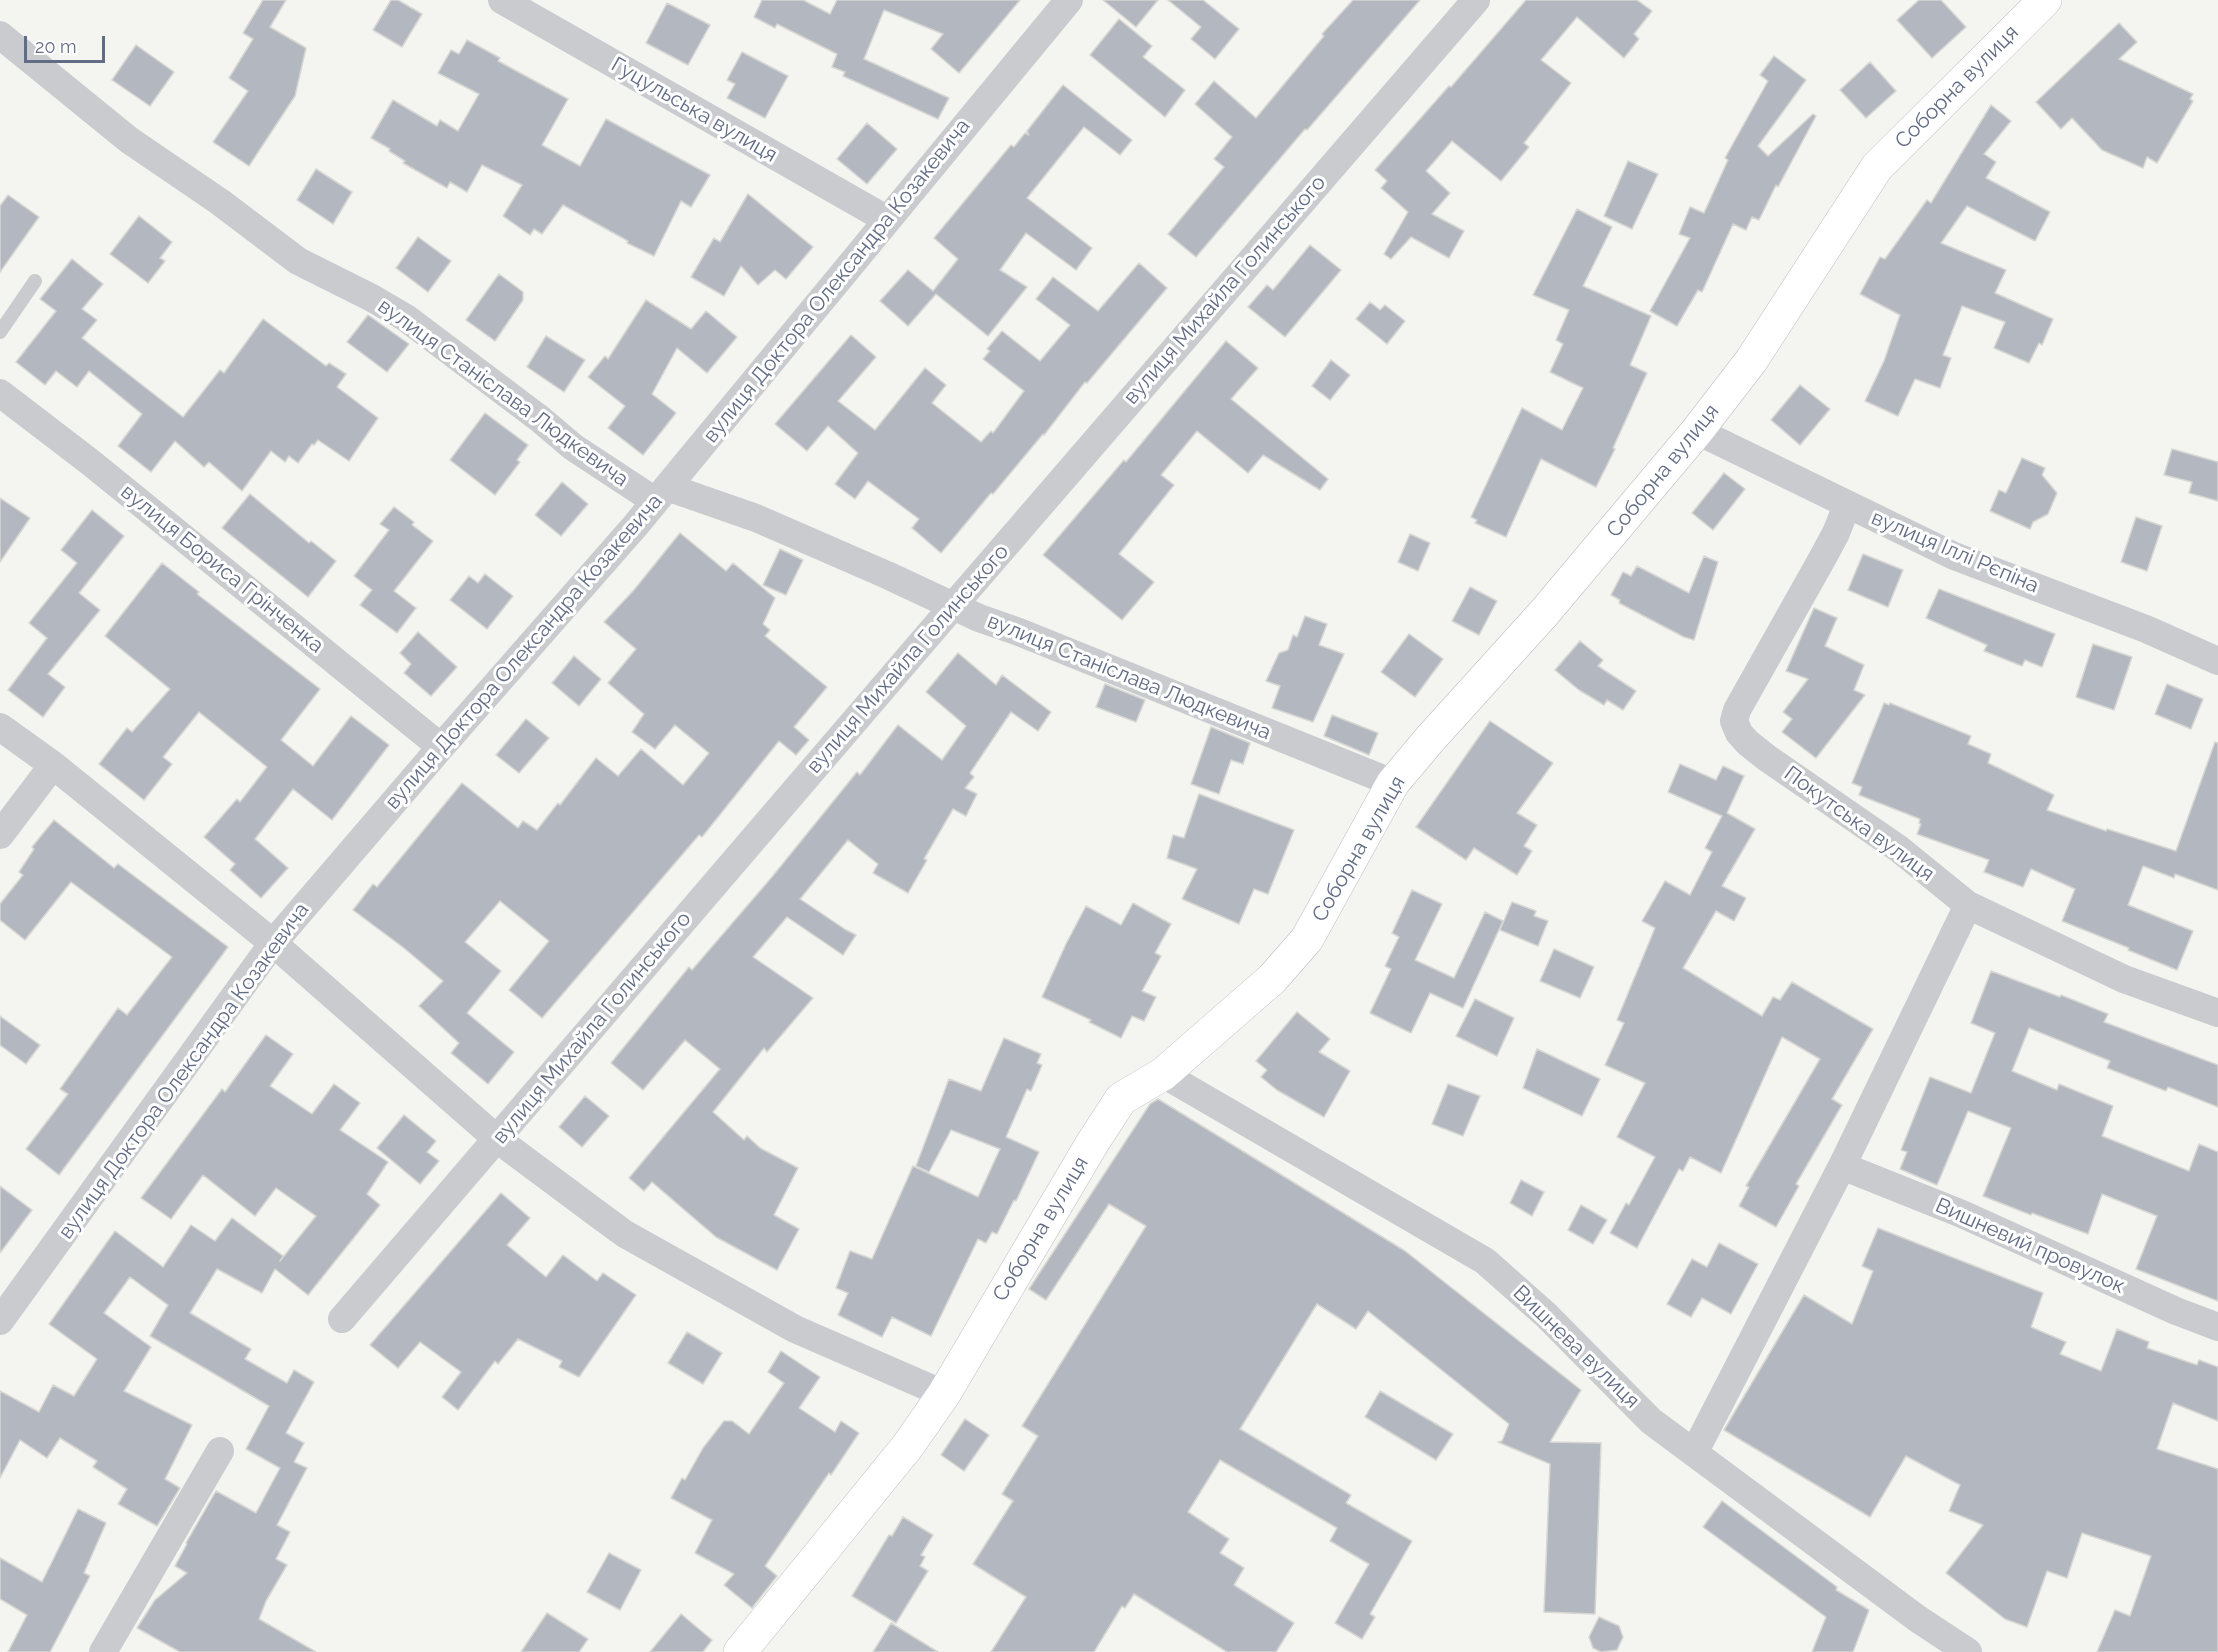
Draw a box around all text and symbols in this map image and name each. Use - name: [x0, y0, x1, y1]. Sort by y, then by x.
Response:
- street label: Соборна вулиця: [1890, 20, 2024, 154]
- scale bar: [27, 24, 108, 62]
- text: 20 m: [35, 36, 77, 57]
- street label: Гуцульська вулиця: [607, 52, 781, 168]
- street label: вулиця Доктора Олександра Козакевича: [698, 114, 976, 448]
- street label: вулиця Михайла Голинського: [1119, 170, 1331, 410]
- street label: вулиця Станіслава Людкевича: [373, 294, 633, 492]
- street label: Соборна вулиця: [1602, 399, 1724, 543]
- street label: вулиця Бориса Грінченка: [115, 479, 329, 659]
- street label: вулиця Доктора Олександра Козакевича: [380, 489, 668, 815]
- street label: вулиця Іллі Рєпіна: [1867, 505, 2043, 599]
- street label: вулиця Михайла Голинського: [802, 539, 1014, 779]
- street label: вулиця Станіслава Людкевича: [984, 608, 1274, 746]
- street label: Покутська вулиця: [1779, 761, 1939, 887]
- street label: Соборна вулиця: [1307, 772, 1411, 926]
- street label: вулиця Доктора Олександра Козакевича: [54, 898, 314, 1244]
- street label: вулиця Михайла Голинського: [488, 907, 696, 1149]
- street label: Соборна вулиця: [988, 1152, 1094, 1306]
- street label: Вишневий провулок: [1931, 1193, 2129, 1299]
- street label: Вишнева вулиця: [1508, 1280, 1644, 1414]

